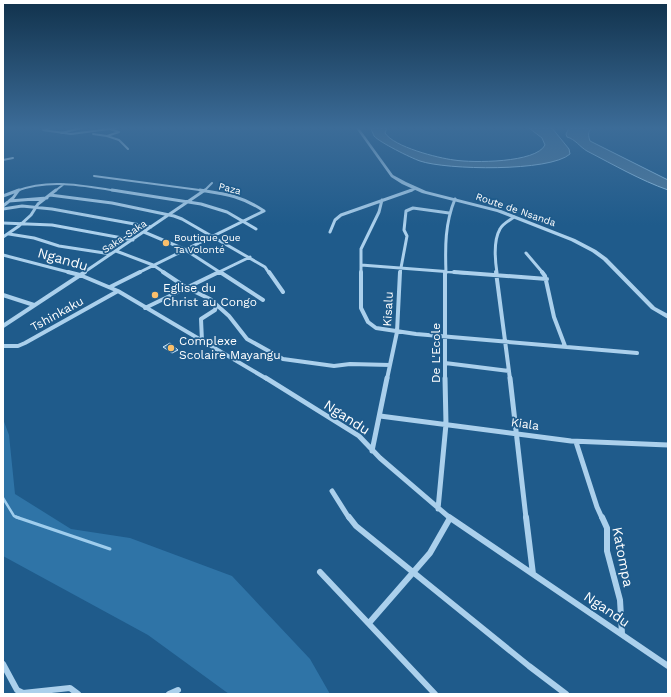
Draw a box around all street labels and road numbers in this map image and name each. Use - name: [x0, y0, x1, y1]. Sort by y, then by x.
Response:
- street label: Paza: [218, 180, 243, 197]
- street label: Route de Nsanda: [474, 191, 558, 228]
- street label: Saka-Saka: [100, 217, 149, 255]
- street label: Ngandu: [36, 244, 90, 274]
- street label: Kisalu: [380, 291, 396, 327]
- street label: Tshinkaku: [28, 294, 86, 334]
- street label: De L'Ecole: [429, 323, 443, 383]
- street label: Ngandu: [321, 396, 373, 438]
- street label: Kiala: [510, 415, 540, 433]
- street label: Katompa: [609, 526, 637, 589]
- street label: Ngandu: [581, 588, 633, 630]

